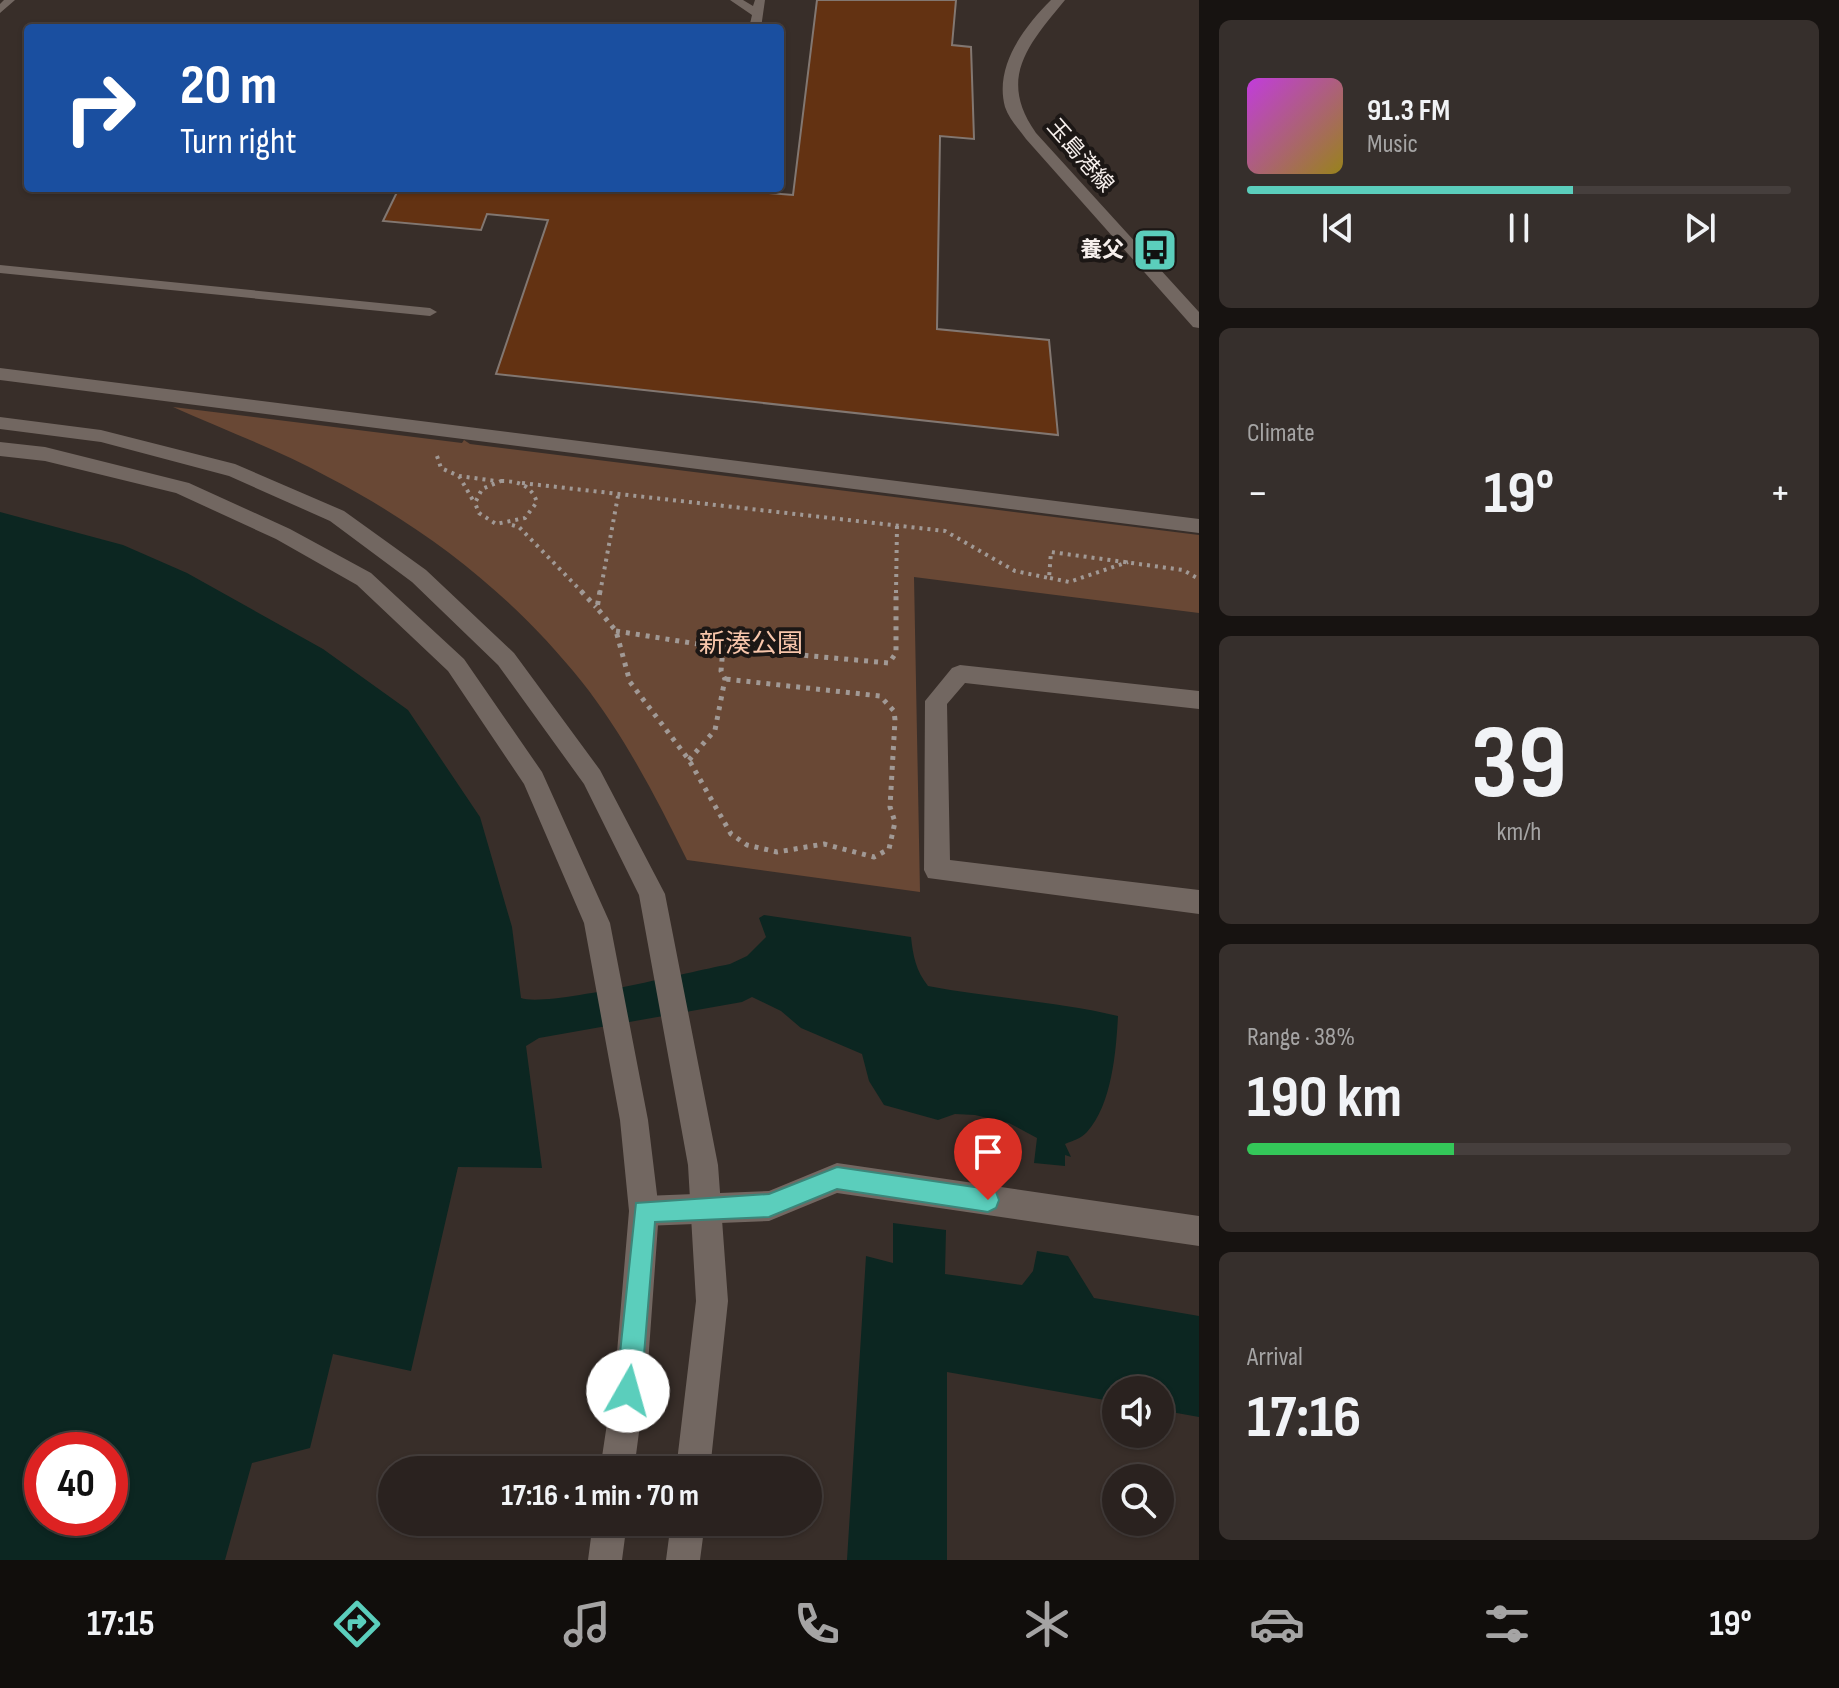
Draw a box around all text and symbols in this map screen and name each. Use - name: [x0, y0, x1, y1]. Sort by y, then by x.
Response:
- text: 20 m: [180, 53, 277, 120]
- icon: right: [48, 56, 152, 160]
- text: 91.3 FM: [1367, 93, 1450, 129]
- street label: 玉島港線: [1041, 114, 1119, 198]
- text: Turn right: [180, 121, 297, 164]
- text: Music: [1367, 129, 1418, 160]
- icon: previous: [1316, 206, 1360, 250]
- icon: pause: [1497, 206, 1541, 250]
- icon: next: [1678, 206, 1722, 250]
- bus stop icon: 養父: [1131, 226, 1179, 274]
- place label: 養父: [1080, 237, 1124, 264]
- text: Climate: [1247, 418, 1315, 449]
- text: 19°: [1484, 458, 1554, 530]
- text: −: [1247, 467, 1269, 520]
- text: +: [1769, 467, 1791, 520]
- park label: 新湊公園: [699, 629, 803, 660]
- text: 39: [1471, 702, 1567, 827]
- text: km/h: [1497, 817, 1541, 848]
- text: Range · 38%: [1247, 1022, 1355, 1053]
- text: 190 km: [1247, 1062, 1402, 1134]
- pin: [954, 1118, 1022, 1200]
- icon: arrive: [966, 1130, 1010, 1174]
- text: Arrival: [1247, 1342, 1303, 1373]
- position arrow: [586, 1349, 670, 1433]
- map controls: [1102, 1376, 1174, 1536]
- button: sound: [1102, 1376, 1174, 1448]
- text: 17:16: [1247, 1382, 1361, 1454]
- speed limit sign: 40: [24, 1432, 128, 1536]
- button: search: [1102, 1464, 1174, 1536]
- text: 17:16 · 1 min · 70 m: [501, 1478, 699, 1514]
- icon: directions: [329, 1596, 385, 1652]
- icon: music: [559, 1596, 615, 1652]
- icon: phone: [789, 1596, 845, 1652]
- icon: climate: [1019, 1596, 1075, 1652]
- icon: car: [1249, 1596, 1305, 1652]
- icon: filters: [1479, 1596, 1535, 1652]
- text: 17:15: [87, 1603, 155, 1646]
- text: 19°: [1709, 1603, 1752, 1646]

